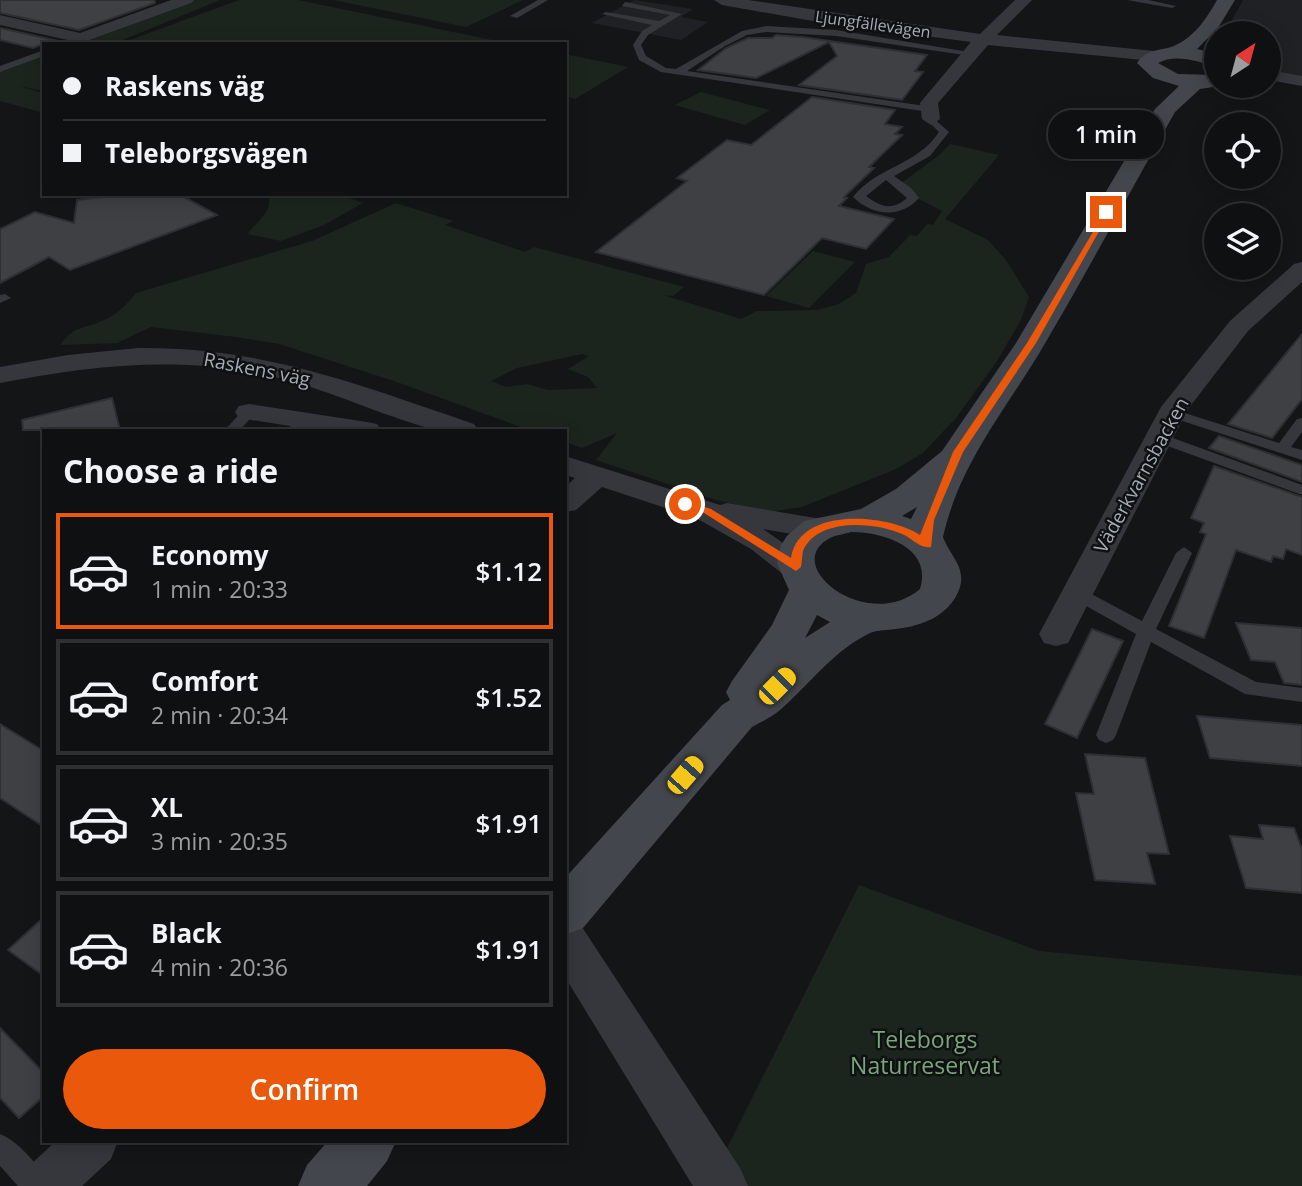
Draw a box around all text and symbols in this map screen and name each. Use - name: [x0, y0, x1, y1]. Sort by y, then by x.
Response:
- street label: Ljungfällevägen: [814, 5, 932, 43]
- north arrow: [1204, 21, 1281, 98]
- map controls: [1204, 21, 1281, 280]
- text: Raskens väg: [105, 68, 264, 104]
- callout: 1 min: [1048, 110, 1164, 160]
- button: locate: [1204, 112, 1281, 189]
- text: 1 min: [1075, 118, 1137, 150]
- text: Teleborgsvägen: [105, 135, 308, 171]
- route end: [1090, 196, 1122, 228]
- button: layers: [1204, 203, 1281, 280]
- street label: Raskens väg: [202, 346, 312, 392]
- street label: Väderkvarnsbacken: [1087, 393, 1195, 557]
- text: Choose a ride: [63, 449, 278, 492]
- route start: [669, 488, 701, 520]
- text: Economy: [151, 537, 269, 573]
- icon: car: [67, 540, 130, 603]
- text: $1.12: [475, 553, 542, 589]
- text: 1 min · 20:33: [151, 573, 288, 605]
- text: Comfort: [151, 663, 258, 699]
- car: [755, 664, 800, 708]
- icon: car: [67, 666, 130, 729]
- text: $1.52: [475, 679, 542, 715]
- text: 2 min · 20:34: [151, 699, 288, 731]
- car: [664, 752, 707, 798]
- text: XL: [151, 789, 183, 825]
- icon: car: [67, 792, 130, 855]
- text: $1.91: [475, 805, 542, 841]
- text: 3 min · 20:35: [151, 825, 288, 857]
- text: Black: [151, 915, 222, 951]
- icon: car: [67, 918, 130, 981]
- text: $1.91: [475, 931, 542, 967]
- text: 4 min · 20:36: [151, 951, 288, 983]
- park label: Teleborgs Naturreservat: [850, 1023, 1000, 1081]
- button: Confirm: [63, 1049, 546, 1129]

